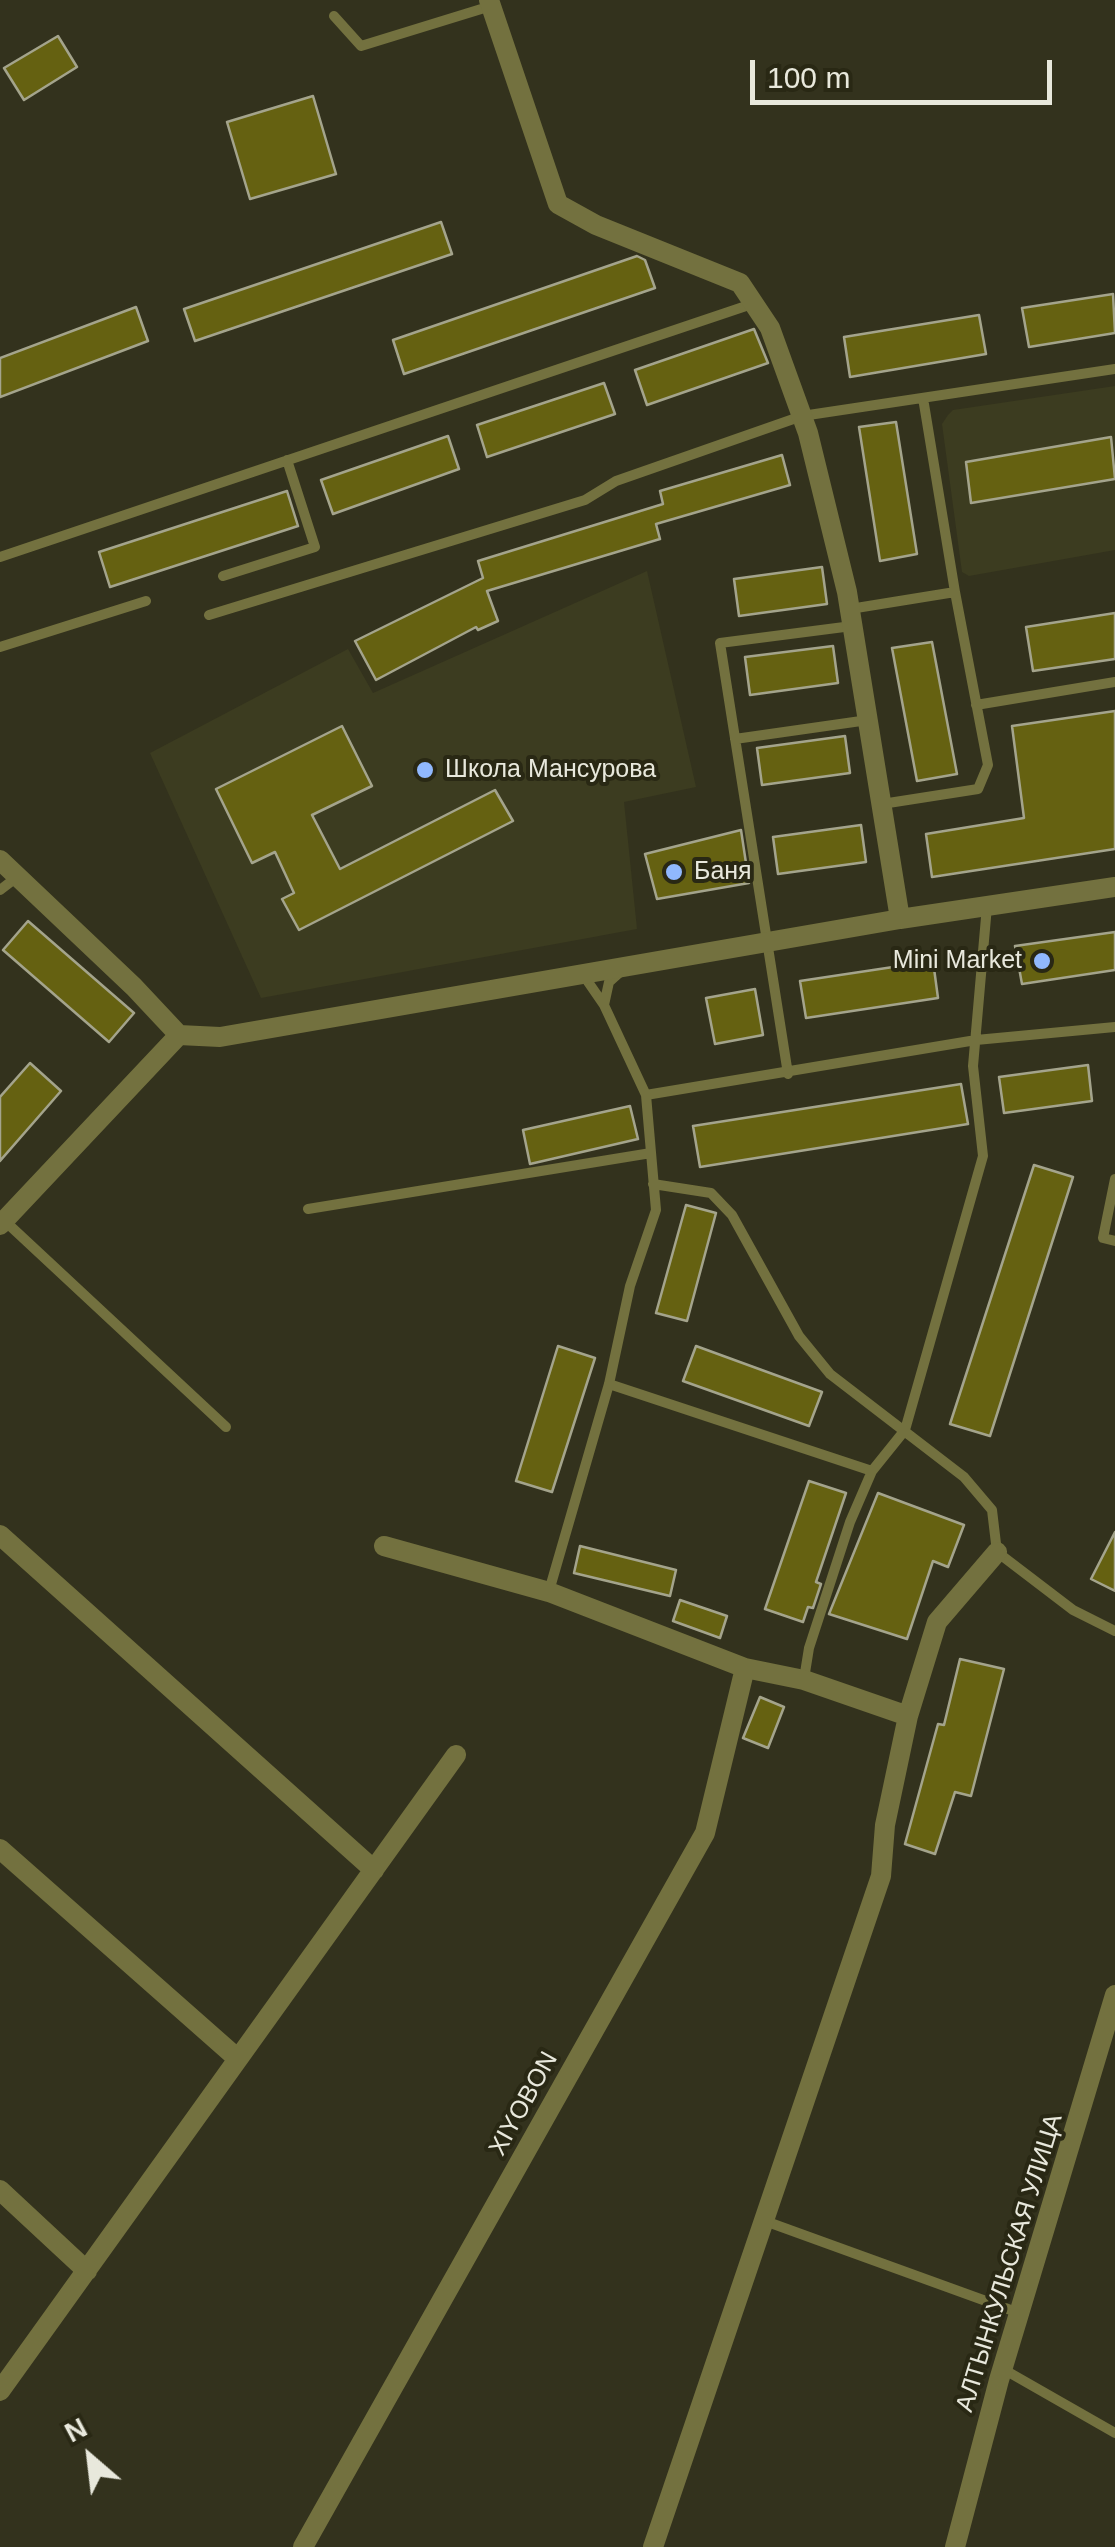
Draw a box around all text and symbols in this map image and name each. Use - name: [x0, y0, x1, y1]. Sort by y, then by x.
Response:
- scale bar: [755, 40, 1058, 102]
- text: 100 m: [767, 61, 850, 94]
- place label: Школа Мансурова: [445, 755, 656, 785]
- marker: Школа Мансурова: [414, 759, 436, 781]
- place label: Баня: [694, 857, 752, 887]
- marker: Баня: [663, 861, 685, 883]
- place label: Mini Market: [893, 946, 1022, 976]
- marker: Mini Market: [1031, 950, 1053, 972]
- street label: XIYOBON: [483, 2047, 565, 2161]
- street label: АЛТЫНКУЛЬСКАЯ УЛИЦА: [950, 2110, 1070, 2416]
- north arrow: [40, 2407, 140, 2507]
- text: N: [59, 2412, 92, 2449]

